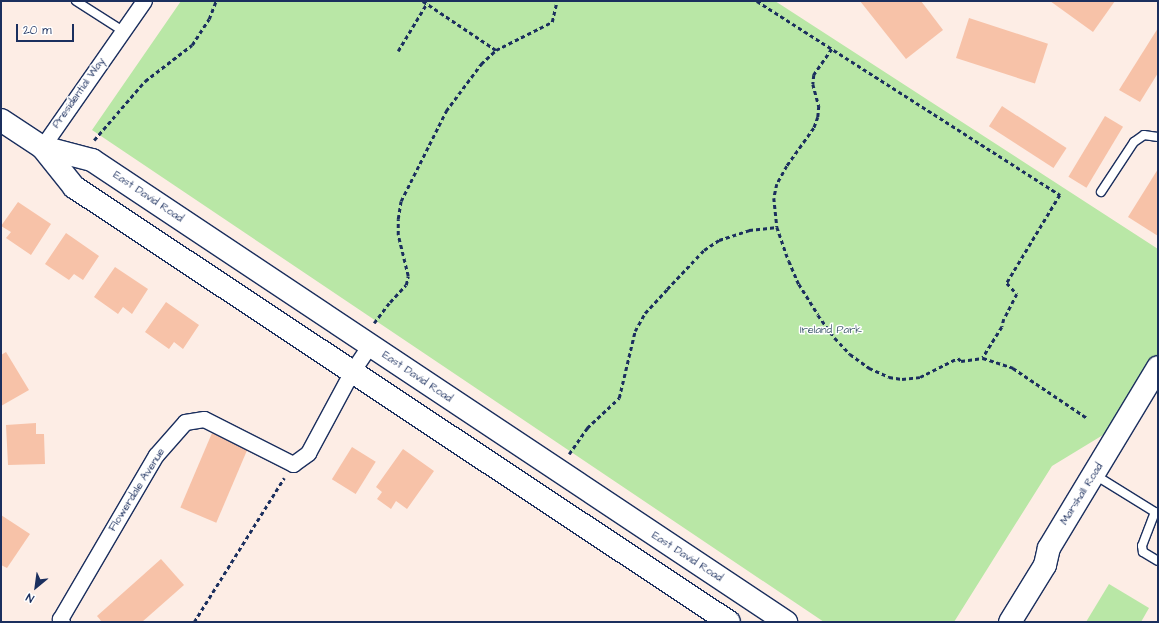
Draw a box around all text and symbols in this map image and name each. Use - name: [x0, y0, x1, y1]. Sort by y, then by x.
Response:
- scale bar: [18, 16, 76, 42]
- text: 20 m: [23, 22, 52, 39]
- street label: Presidential Way: [50, 55, 108, 131]
- street label: East David Road: [110, 169, 186, 225]
- park label: Ireland Park: [800, 323, 862, 337]
- street label: East David Road: [379, 349, 455, 405]
- street label: Flowerdale Avenue: [106, 446, 168, 534]
- street label: Marshall Road: [1058, 461, 1106, 527]
- street label: East David Road: [649, 529, 725, 585]
- north arrow: [16, 567, 56, 607]
- text: N: [23, 590, 37, 606]

